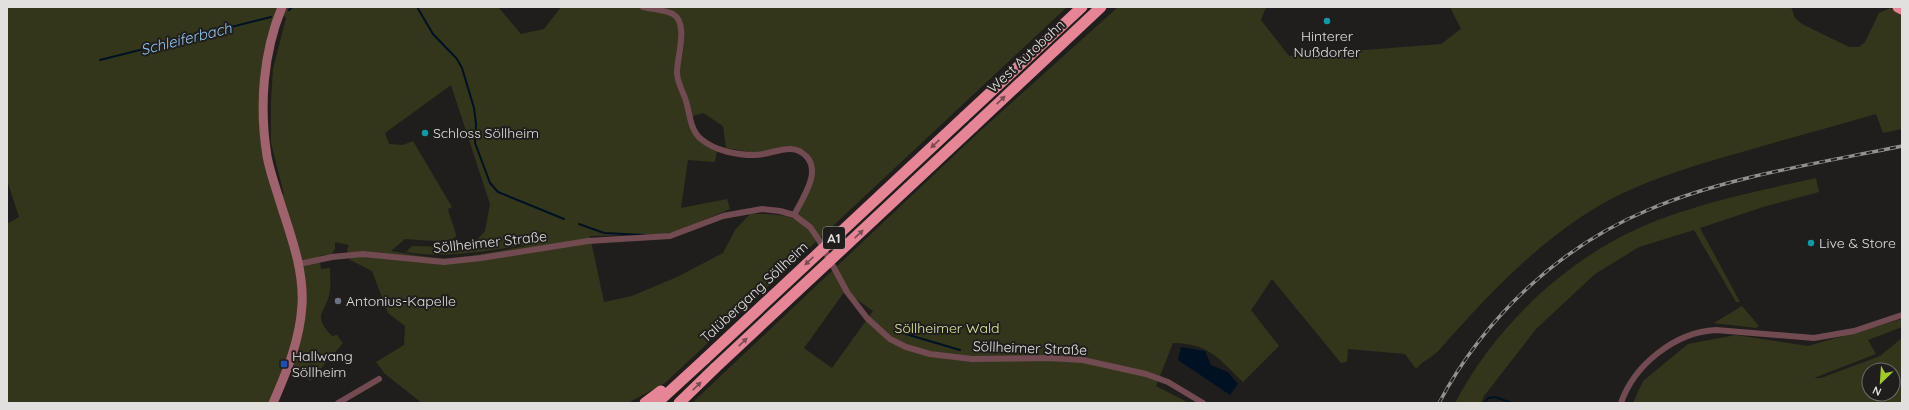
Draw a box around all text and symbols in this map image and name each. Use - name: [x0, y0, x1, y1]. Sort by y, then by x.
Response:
- street label: West Autobahn: [984, 16, 1068, 96]
- marker: Hinterer Nußdorfer: [1322, 16, 1332, 26]
- water label: Schleiferbach: [138, 18, 234, 59]
- place label: Hinterer Nußdorfer: [1294, 27, 1361, 61]
- one-way arrow: [997, 96, 1006, 105]
- place label: Schloss Söllheim: [433, 124, 539, 142]
- marker: Schloss Söllheim: [420, 128, 430, 138]
- one-way arrow: [930, 139, 940, 148]
- street label: Söllheimer Straße: [432, 227, 548, 257]
- road number: A1: [823, 227, 845, 249]
- one-way arrow: [854, 229, 864, 239]
- place label: Live & Store: [1819, 234, 1896, 252]
- street label: Talübergang Söllheim: [697, 238, 811, 346]
- marker: Live & Store: [1806, 238, 1816, 248]
- one-way arrow: [805, 256, 814, 265]
- place label: Antonius-Kapelle: [346, 292, 456, 310]
- marker: Antonius-Kapelle: [333, 296, 343, 306]
- park label: Söllheimer Wald: [895, 319, 999, 337]
- street label: Söllheimer Straße: [973, 337, 1087, 359]
- one-way arrow: [739, 338, 748, 347]
- place label: Hallwang Söllheim: [292, 347, 353, 381]
- marker: Hallwang Söllheim: [279, 359, 289, 369]
- north arrow: [1861, 362, 1901, 402]
- one-way arrow: [692, 381, 702, 391]
- text: N: [1870, 383, 1883, 399]

